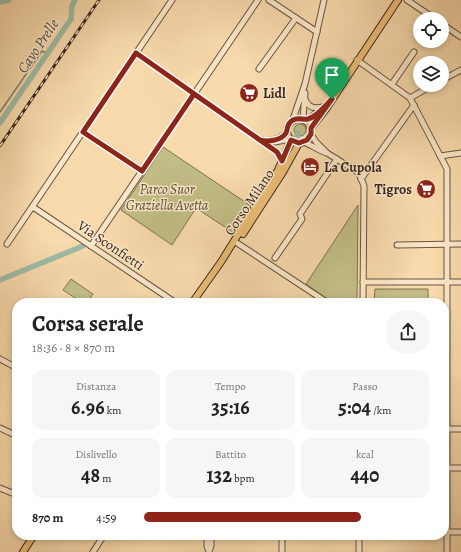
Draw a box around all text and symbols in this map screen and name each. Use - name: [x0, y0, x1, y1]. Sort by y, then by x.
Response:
- map controls: [413, 12, 449, 92]
- button: locate: [413, 12, 449, 48]
- water label: Cavo Prelle: [13, 14, 64, 77]
- button: layers: [413, 56, 449, 92]
- pin: [315, 58, 349, 99]
- icon: arrive: [321, 64, 343, 86]
- supermarket icon: Lidl: [238, 82, 260, 104]
- place label: Lidl: [263, 84, 286, 103]
- hotel icon: La Cupola: [299, 156, 321, 178]
- place label: La Cupola: [324, 158, 382, 177]
- street label: Corso Milano: [220, 165, 279, 239]
- supermarket icon: Tigros: [415, 178, 437, 200]
- park label: Parco Suor Graziella Avetta: [126, 180, 209, 215]
- place label: Tigros: [374, 180, 412, 199]
- street label: Via Sconfietti: [73, 216, 148, 275]
- text: Corsa serale: [32, 309, 144, 339]
- button: share: [387, 311, 429, 353]
- text: 18:36 · 8 × 870 m: [32, 339, 115, 356]
- text: Distanza: [76, 379, 116, 394]
- text: Tempo: [215, 379, 246, 394]
- text: Passo: [352, 379, 377, 394]
- text: 6.96: [71, 394, 104, 421]
- text: 35:16: [211, 394, 250, 421]
- text: 5:04: [338, 394, 371, 421]
- text: km: [104, 403, 121, 418]
- text: /km: [371, 403, 391, 418]
- text: Dislivello: [75, 447, 117, 462]
- text: Battito: [215, 447, 246, 462]
- text: kcal: [356, 447, 374, 462]
- text: 48: [81, 462, 100, 489]
- text: 132: [206, 462, 232, 489]
- text: 440: [350, 462, 379, 489]
- text: m: [100, 471, 111, 486]
- text: bpm: [232, 471, 255, 486]
- text: 870 m: [32, 509, 64, 526]
- text: 4:59: [96, 509, 117, 526]

